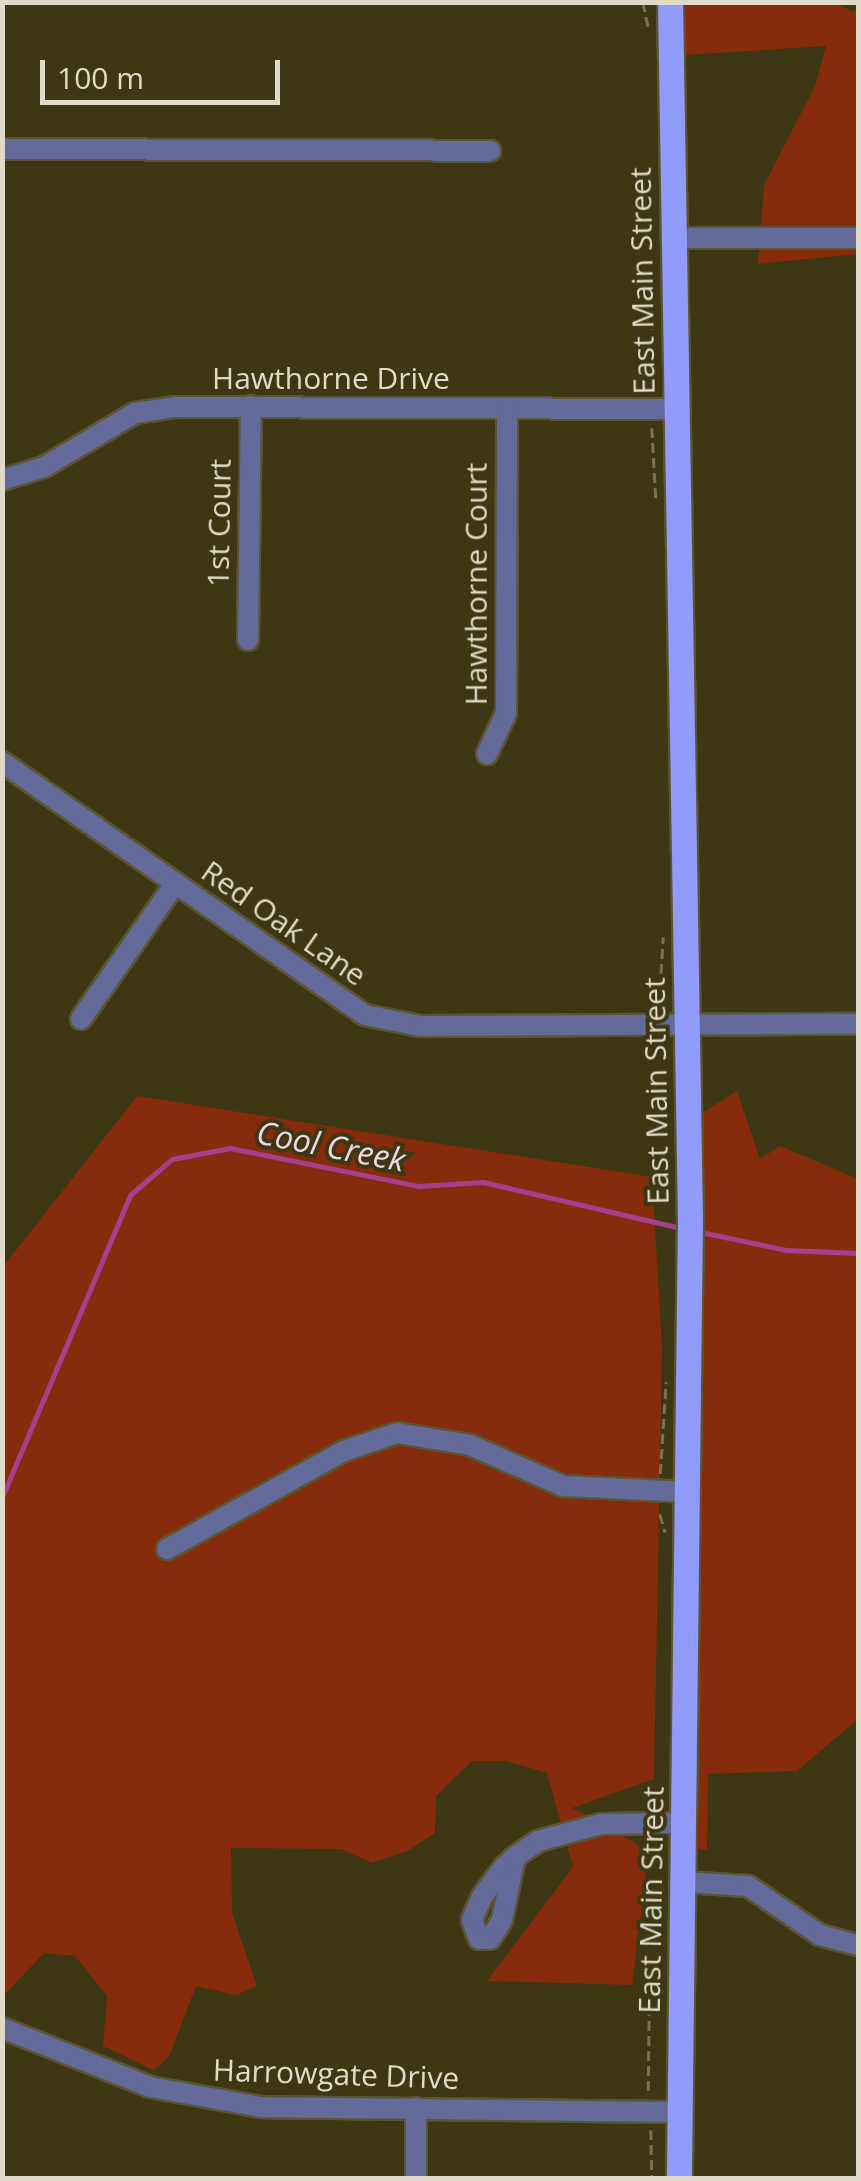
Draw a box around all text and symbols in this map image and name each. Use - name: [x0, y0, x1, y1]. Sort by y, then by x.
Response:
- scale bar: [45, 40, 285, 102]
- text: 100 m: [57, 57, 144, 98]
- street label: East Main Street: [622, 167, 662, 395]
- street label: Hawthorne Drive: [212, 360, 450, 396]
- street label: 1st Court: [200, 459, 238, 587]
- street label: Hawthorne Court: [458, 463, 494, 705]
- street label: Red Oak Lane: [195, 853, 373, 993]
- street label: East Main Street: [636, 977, 676, 1205]
- water label: Cool Creek: [254, 1113, 408, 1179]
- street label: East Main Street: [631, 1786, 671, 2014]
- street label: Harrowgate Drive: [212, 2052, 460, 2096]

